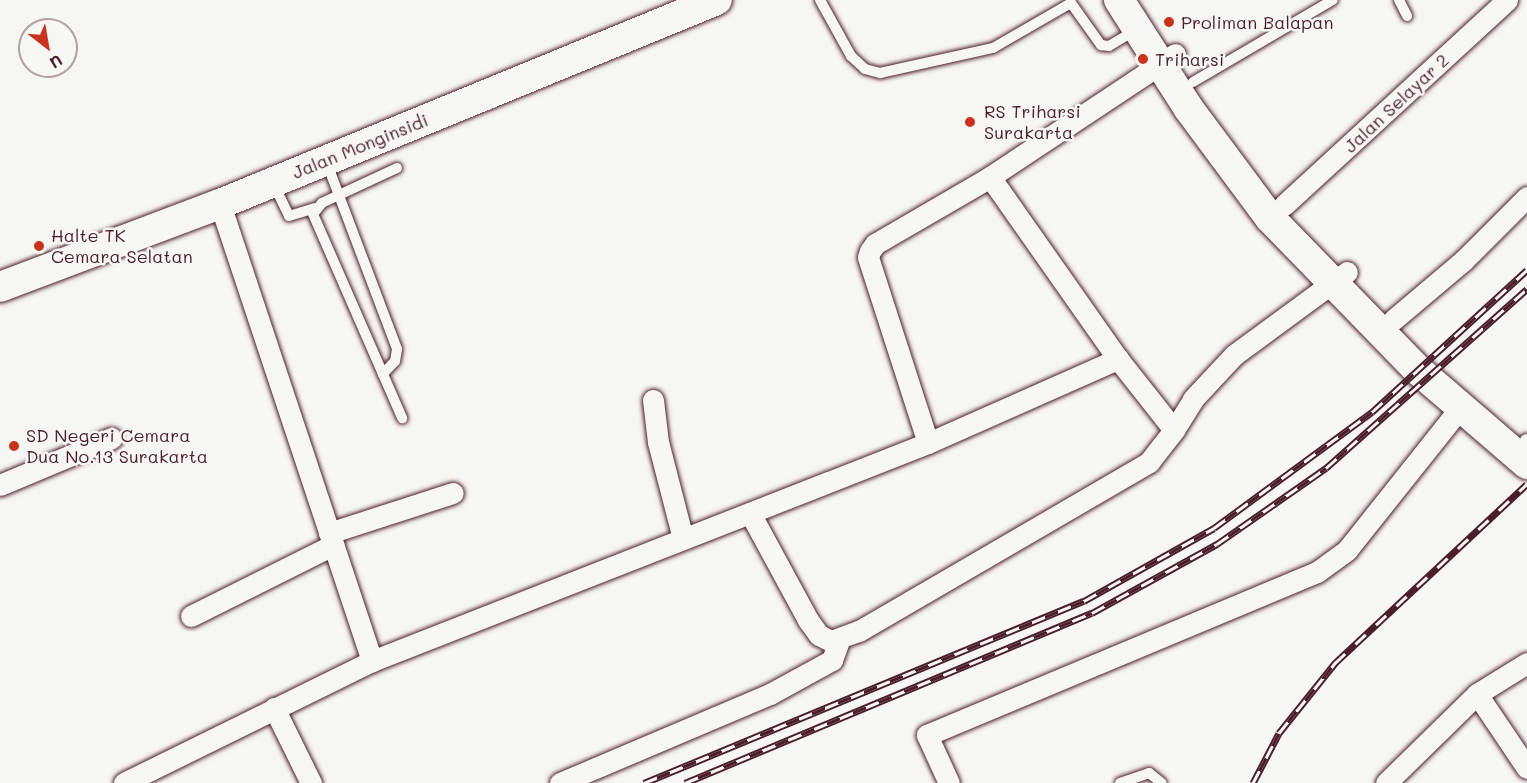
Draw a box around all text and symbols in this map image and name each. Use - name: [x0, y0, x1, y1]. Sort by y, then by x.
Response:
- place label: Proliman Balapan: [1181, 11, 1333, 33]
- marker: Proliman Balapan: [1162, 15, 1176, 29]
- north arrow: [18, 18, 78, 78]
- place label: Triharsi: [1155, 48, 1224, 70]
- street label: Jalan Selayar 2: [1339, 49, 1453, 157]
- text: U: [46, 50, 67, 74]
- marker: Triharsi: [1136, 52, 1150, 66]
- place label: RS Triharsi Surakarta: [984, 101, 1081, 144]
- street label: Jalan Monginsidi: [289, 109, 431, 183]
- marker: RS Triharsi Surakarta: [961, 113, 979, 131]
- place label: Halte TK Cemara Selatan: [51, 225, 193, 268]
- marker: Halte TK Cemara Selatan: [32, 239, 46, 253]
- place label: SD Negeri Cemara Dua No.13 Surakarta: [26, 425, 208, 468]
- marker: SD Negeri Cemara Dua No.13 Surakarta: [7, 439, 21, 453]

